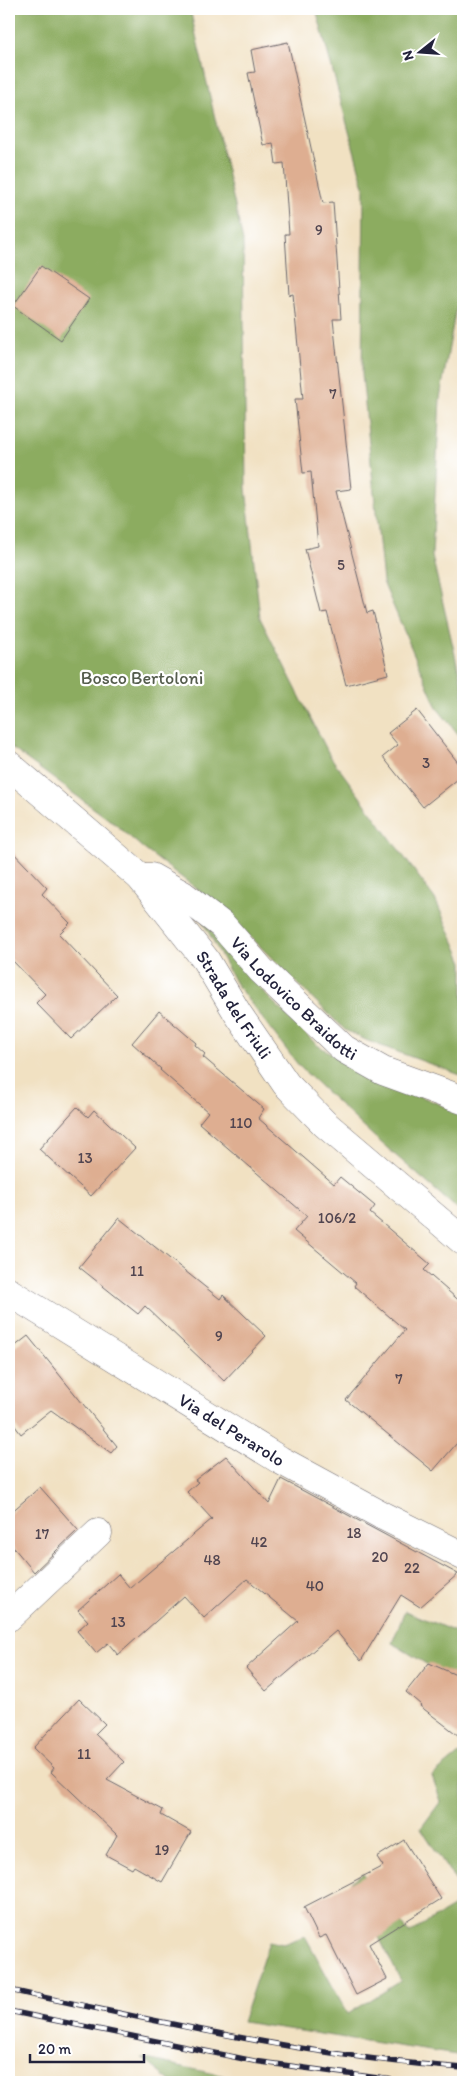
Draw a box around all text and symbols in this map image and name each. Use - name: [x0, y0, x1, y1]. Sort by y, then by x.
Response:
- north arrow: [394, 28, 444, 78]
- text: N: [399, 49, 418, 63]
- house number: 9: [315, 221, 323, 239]
- house number: 7: [329, 385, 337, 403]
- house number: 5: [337, 556, 345, 574]
- park label: Bosco Bertoloni: [81, 667, 203, 689]
- house number: 3: [422, 754, 430, 772]
- street label: Via Lodovico Braidotti: [226, 932, 361, 1065]
- street label: Strada del Friuli: [191, 946, 276, 1063]
- house number: 110: [229, 1114, 253, 1132]
- house number: 13: [77, 1149, 93, 1167]
- house number: 106/2: [318, 1209, 356, 1227]
- house number: 11: [130, 1262, 144, 1280]
- house number: 9: [215, 1327, 223, 1345]
- house number: 7: [395, 1370, 403, 1388]
- street label: Via del Perarolo: [174, 1389, 289, 1471]
- house number: 18: [346, 1524, 362, 1542]
- house number: 17: [35, 1525, 50, 1543]
- house number: 42: [251, 1533, 268, 1551]
- house number: 20: [371, 1548, 389, 1566]
- house number: 48: [203, 1551, 221, 1569]
- house number: 22: [404, 1559, 420, 1577]
- house number: 40: [306, 1577, 324, 1595]
- house number: 13: [110, 1613, 126, 1631]
- house number: 11: [77, 1745, 91, 1763]
- house number: 19: [155, 1841, 170, 1859]
- scale bar: [30, 2031, 144, 2063]
- text: 20 m: [38, 2040, 72, 2058]

